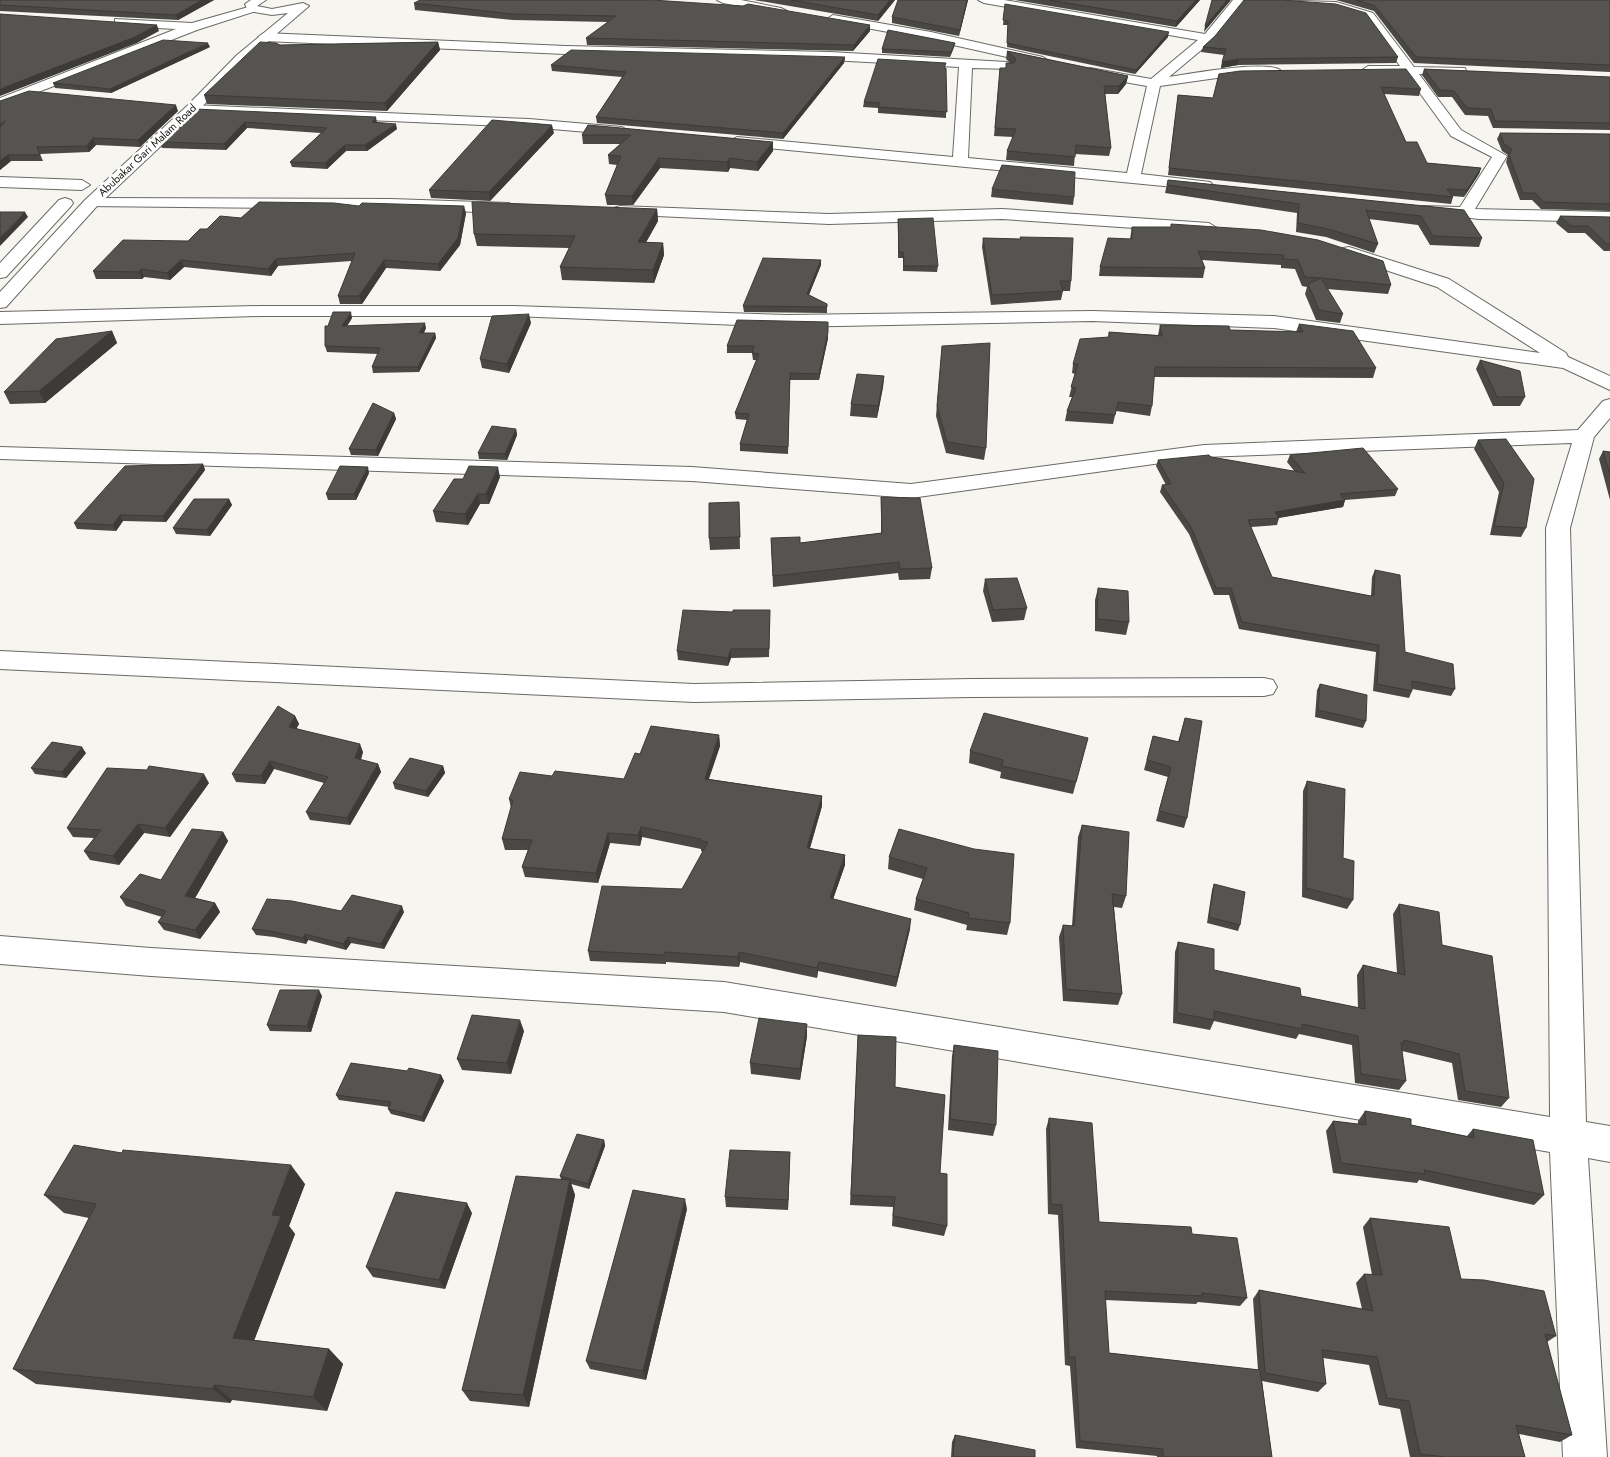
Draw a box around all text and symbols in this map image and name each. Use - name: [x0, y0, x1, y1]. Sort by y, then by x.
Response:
- street label: Abubakar Gari Malam Road: [94, 100, 200, 200]

